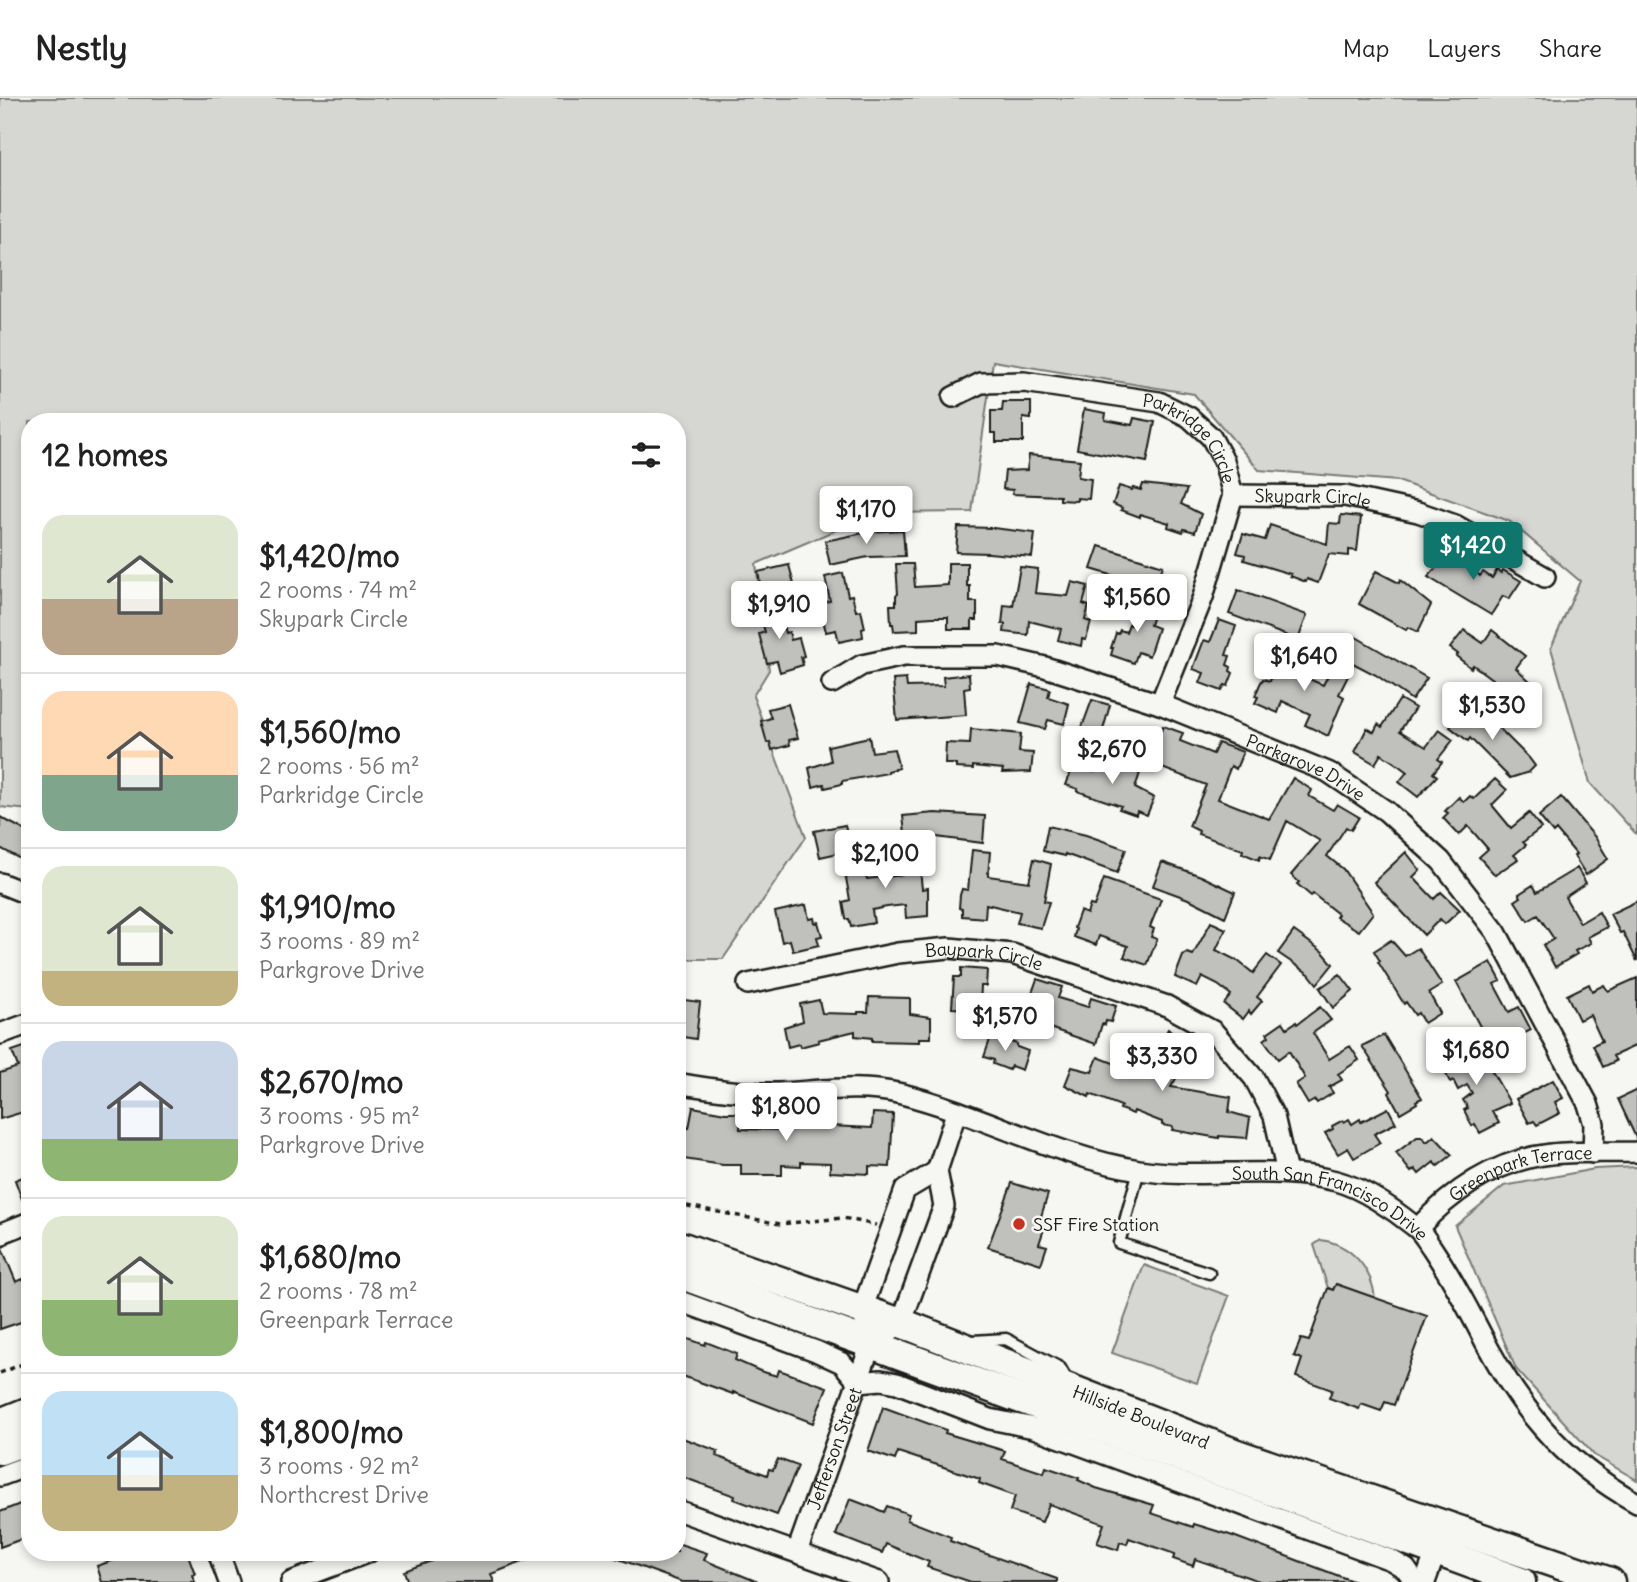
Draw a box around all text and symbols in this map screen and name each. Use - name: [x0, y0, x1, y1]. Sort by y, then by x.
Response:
- text: Nestly: [35, 27, 128, 69]
- text: Map: [1343, 33, 1389, 63]
- text: Layers: [1427, 33, 1501, 63]
- text: Share: [1539, 33, 1602, 63]
- street label: Parkridge Circle: [1141, 388, 1241, 485]
- text: 12 homes: [42, 436, 168, 474]
- icon: filters: [627, 436, 665, 474]
- street label: Skypark Circle: [1254, 484, 1373, 513]
- pin: $1,170: [809, 486, 923, 546]
- text: $1,170: [836, 494, 896, 523]
- pin: $1,420: [1416, 522, 1530, 582]
- text: $1,420: [1440, 530, 1506, 559]
- text: $1,420/mo: [259, 537, 400, 575]
- icon: home: [98, 543, 182, 627]
- pin: $1,560: [1080, 574, 1194, 634]
- text: 2 rooms · 74 m²: [259, 575, 417, 604]
- pin: $1,910: [722, 582, 836, 641]
- text: $1,560: [1103, 582, 1171, 611]
- text: $1,910: [747, 589, 811, 618]
- text: Skypark Circle: [259, 604, 408, 633]
- pin: $1,640: [1247, 634, 1361, 693]
- text: $1,640: [1270, 641, 1338, 670]
- pin: $1,530: [1435, 682, 1549, 742]
- text: $1,530: [1458, 690, 1526, 719]
- text: $1,560/mo: [259, 713, 401, 751]
- icon: home: [98, 719, 182, 803]
- pin: $2,670: [1055, 726, 1169, 786]
- street label: Parkgrove Drive: [1243, 729, 1370, 805]
- text: $2,670: [1077, 734, 1147, 763]
- text: 2 rooms · 56 m²: [259, 751, 420, 780]
- text: Parkridge Circle: [259, 780, 424, 809]
- pin: $2,100: [828, 830, 942, 890]
- text: $2,100: [851, 838, 919, 867]
- text: $1,910/mo: [259, 888, 396, 926]
- icon: home: [98, 894, 182, 978]
- text: 3 rooms · 89 m²: [259, 926, 420, 955]
- street label: Baypark Circle: [924, 936, 1046, 975]
- text: Parkgrove Drive: [259, 955, 425, 984]
- pin: $1,570: [948, 993, 1062, 1053]
- text: $1,570: [972, 1001, 1038, 1030]
- pin: $1,680: [1419, 1028, 1533, 1087]
- pin: $3,330: [1105, 1034, 1219, 1093]
- text: $1,680: [1442, 1035, 1510, 1064]
- text: $3,330: [1126, 1041, 1198, 1070]
- text: $2,670/mo: [259, 1063, 403, 1101]
- icon: home: [98, 1069, 182, 1153]
- pin: $1,800: [729, 1084, 843, 1143]
- text: $1,800: [751, 1091, 821, 1120]
- text: 3 rooms · 95 m²: [259, 1101, 420, 1130]
- text: Parkgrove Drive: [259, 1130, 425, 1159]
- street label: Greenpark Terrace: [1444, 1141, 1592, 1206]
- street label: South San Francisco Drive: [1232, 1161, 1434, 1244]
- place label: SSF Fire Station: [1033, 1213, 1159, 1236]
- marker: SSF Fire Station: [1011, 1216, 1027, 1232]
- text: $1,680/mo: [259, 1238, 401, 1276]
- icon: home: [98, 1244, 182, 1328]
- text: 2 rooms · 78 m²: [259, 1276, 418, 1305]
- text: Greenpark Terrace: [259, 1305, 453, 1334]
- street label: Hillside Boulevard: [1070, 1380, 1213, 1454]
- street label: Jefferson Street: [802, 1384, 866, 1513]
- text: $1,800/mo: [259, 1413, 403, 1451]
- icon: home: [98, 1419, 182, 1503]
- text: 3 rooms · 92 m²: [259, 1451, 419, 1480]
- text: Northcrest Drive: [259, 1480, 429, 1509]

